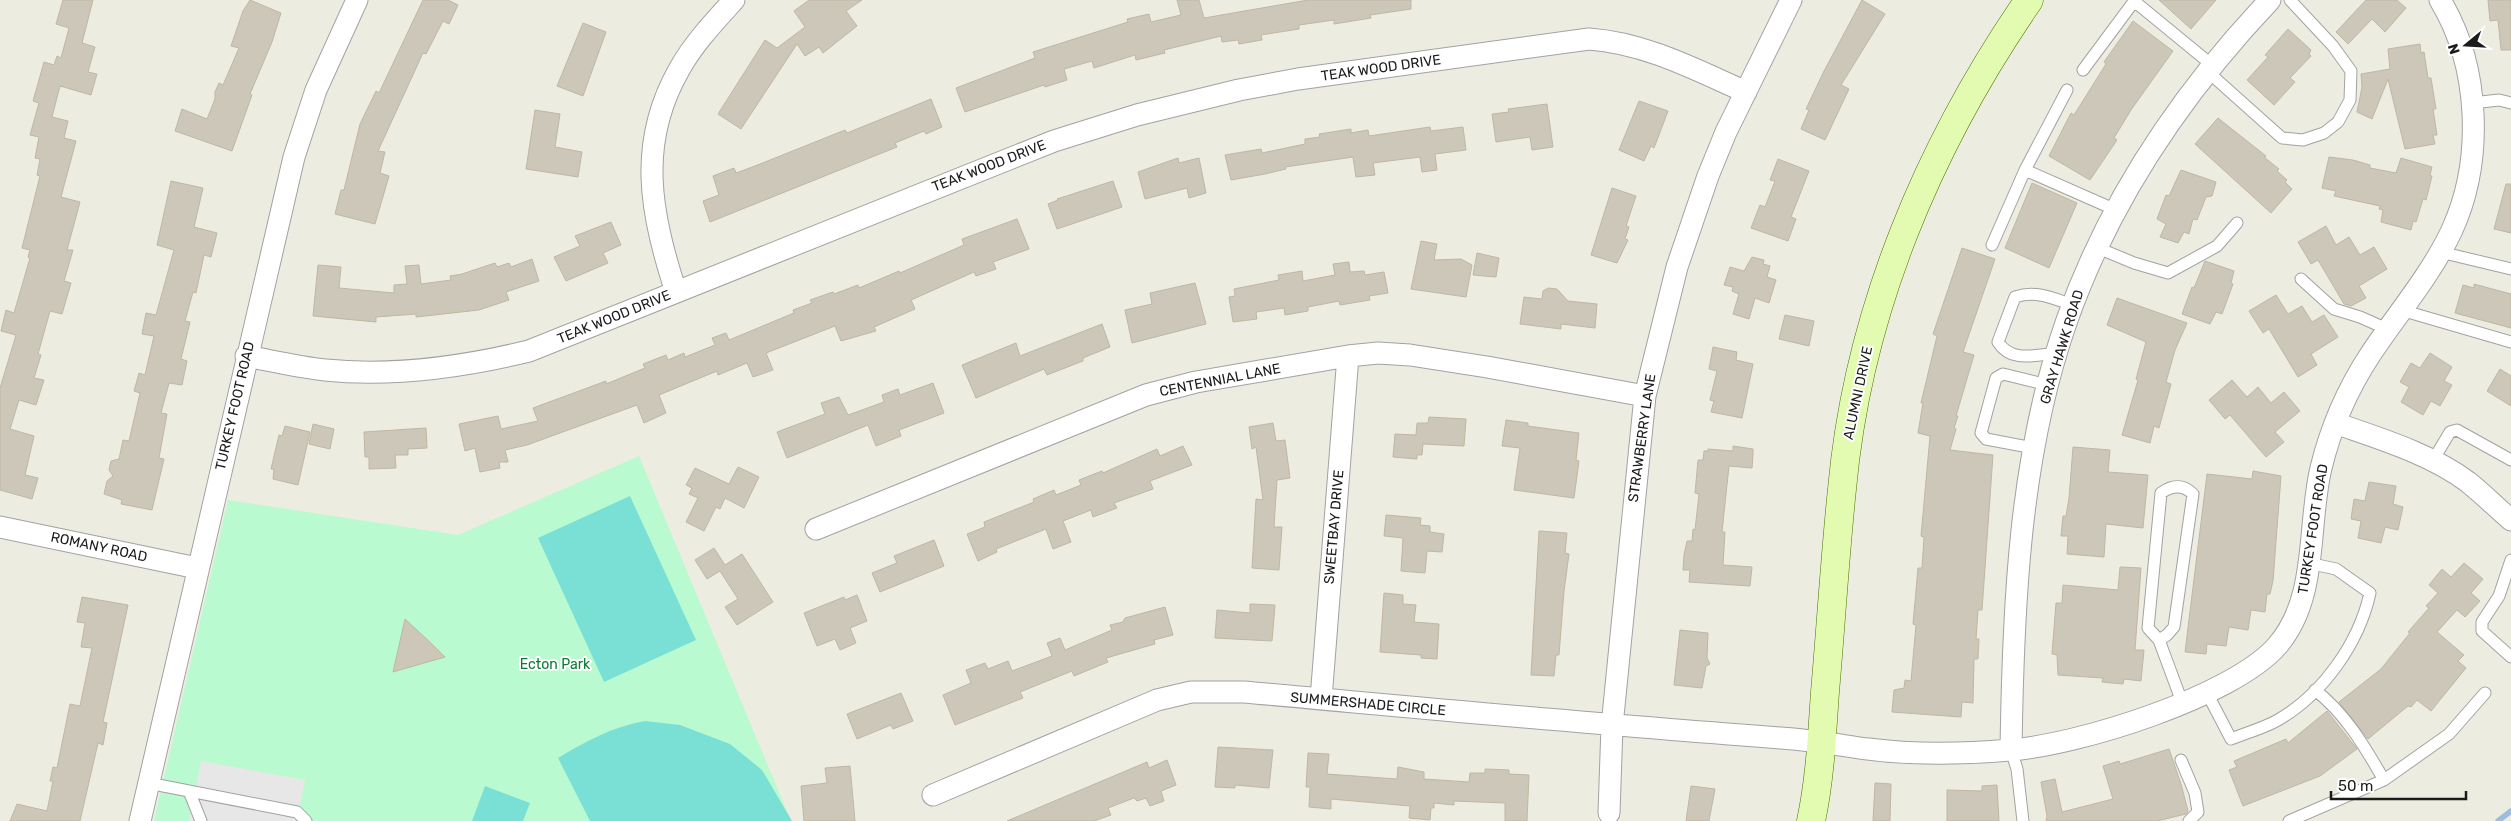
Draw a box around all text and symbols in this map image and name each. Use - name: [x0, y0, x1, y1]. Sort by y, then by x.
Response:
- north arrow: [2441, 20, 2491, 70]
- text: N: [2444, 41, 2464, 56]
- street label: TEAK WOOD DRIVE: [1320, 51, 1442, 85]
- street label: TEAK WOOD DRIVE: [930, 136, 1048, 196]
- street label: TEAK WOOD DRIVE: [555, 286, 673, 348]
- street label: GRAY HAWK ROAD: [2037, 288, 2087, 406]
- street label: TURKEY FOOT ROAD: [212, 340, 258, 472]
- street label: ALUMNI DRIVE: [1840, 345, 1876, 441]
- street label: CENTENNIAL LANE: [1158, 360, 1282, 400]
- street label: STRAWBERRY LANE: [1625, 373, 1659, 503]
- street label: TURKEY FOOT ROAD: [2294, 463, 2332, 595]
- street label: SWEETBAY DRIVE: [1321, 469, 1347, 585]
- street label: ROMANY ROAD: [49, 528, 149, 566]
- park label: Ecton Park: [520, 656, 591, 673]
- street label: SUMMERSHADE CIRCLE: [1290, 689, 1446, 719]
- scale bar: [2331, 768, 2466, 800]
- text: 50 m: [2338, 777, 2373, 795]

